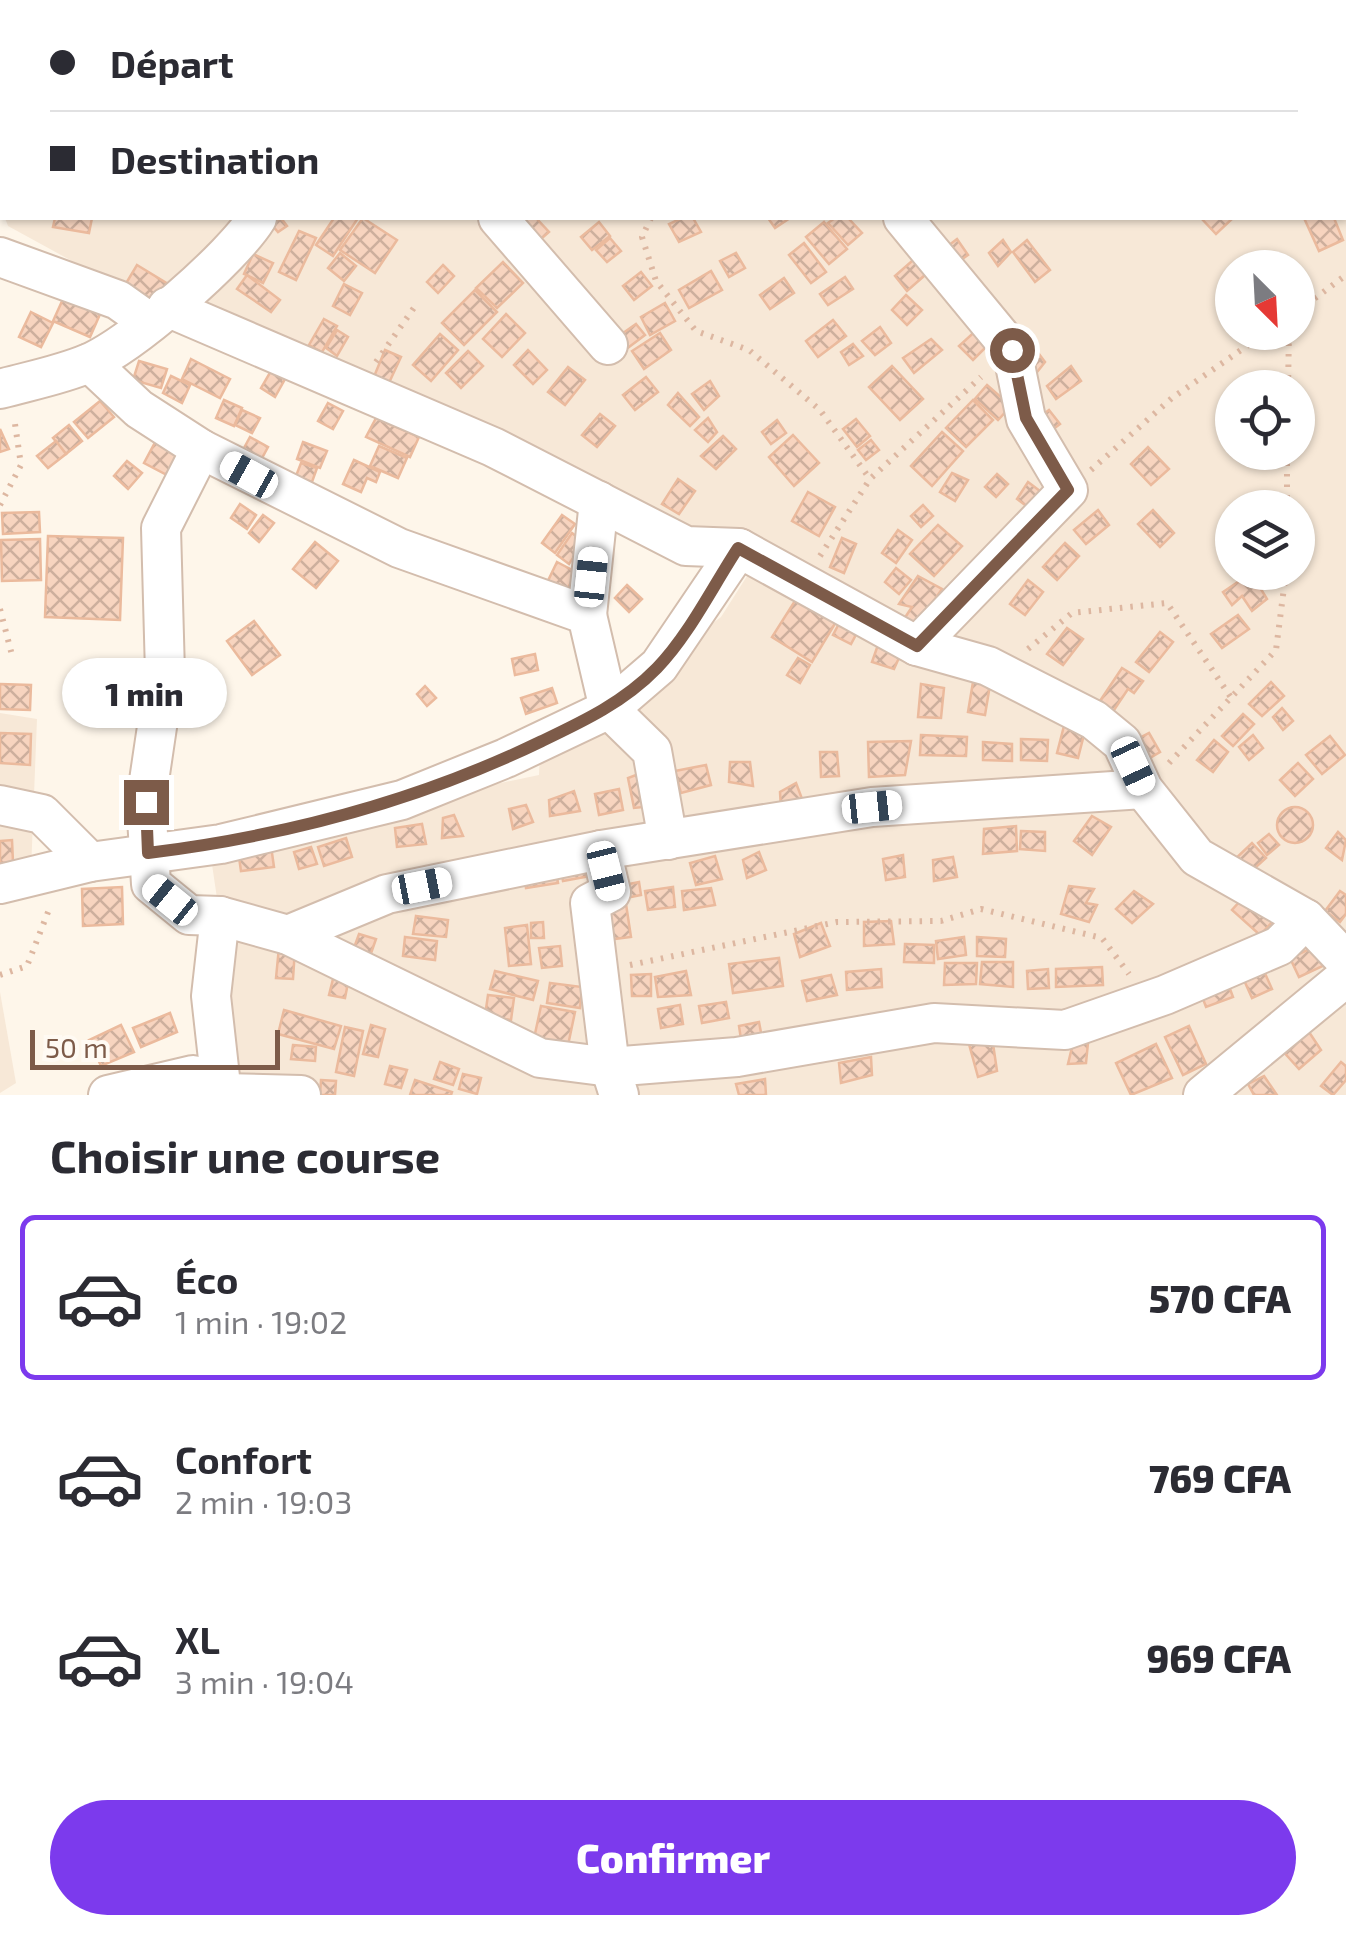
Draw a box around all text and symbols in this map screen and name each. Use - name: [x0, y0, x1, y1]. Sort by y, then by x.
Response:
- text: Départ: [110, 40, 234, 86]
- text: Destination: [110, 136, 319, 182]
- north arrow: [1215, 250, 1315, 350]
- map controls: [1215, 250, 1315, 590]
- route start: [990, 328, 1035, 373]
- button: locate: [1215, 370, 1315, 470]
- car: [215, 447, 283, 503]
- button: layers: [1215, 490, 1315, 590]
- car: [573, 546, 609, 608]
- callout: 1 min: [64, 657, 228, 727]
- text: 1 min: [105, 674, 184, 712]
- car: [1107, 732, 1159, 800]
- route end: [124, 780, 169, 825]
- car: [841, 789, 903, 825]
- car: [584, 838, 628, 904]
- car: [390, 866, 454, 906]
- car: [137, 869, 203, 931]
- scale bar: [30, 1025, 280, 1070]
- text: 50 m: [45, 1030, 108, 1064]
- text: Choisir une course: [50, 1128, 440, 1182]
- icon: car: [55, 1253, 145, 1343]
- text: Éco: [175, 1256, 238, 1302]
- text: 570 CFA: [1149, 1275, 1291, 1321]
- text: 1 min · 19:02: [175, 1302, 347, 1340]
- icon: car: [55, 1433, 145, 1523]
- text: Confort: [175, 1436, 312, 1482]
- text: 769 CFA: [1149, 1455, 1291, 1501]
- text: 2 min · 19:03: [175, 1482, 352, 1520]
- icon: car: [55, 1613, 145, 1703]
- text: XL: [175, 1616, 220, 1662]
- text: 969 CFA: [1146, 1635, 1291, 1681]
- text: 3 min · 19:04: [175, 1662, 354, 1700]
- button: Confirmer: [50, 1800, 1296, 1915]

